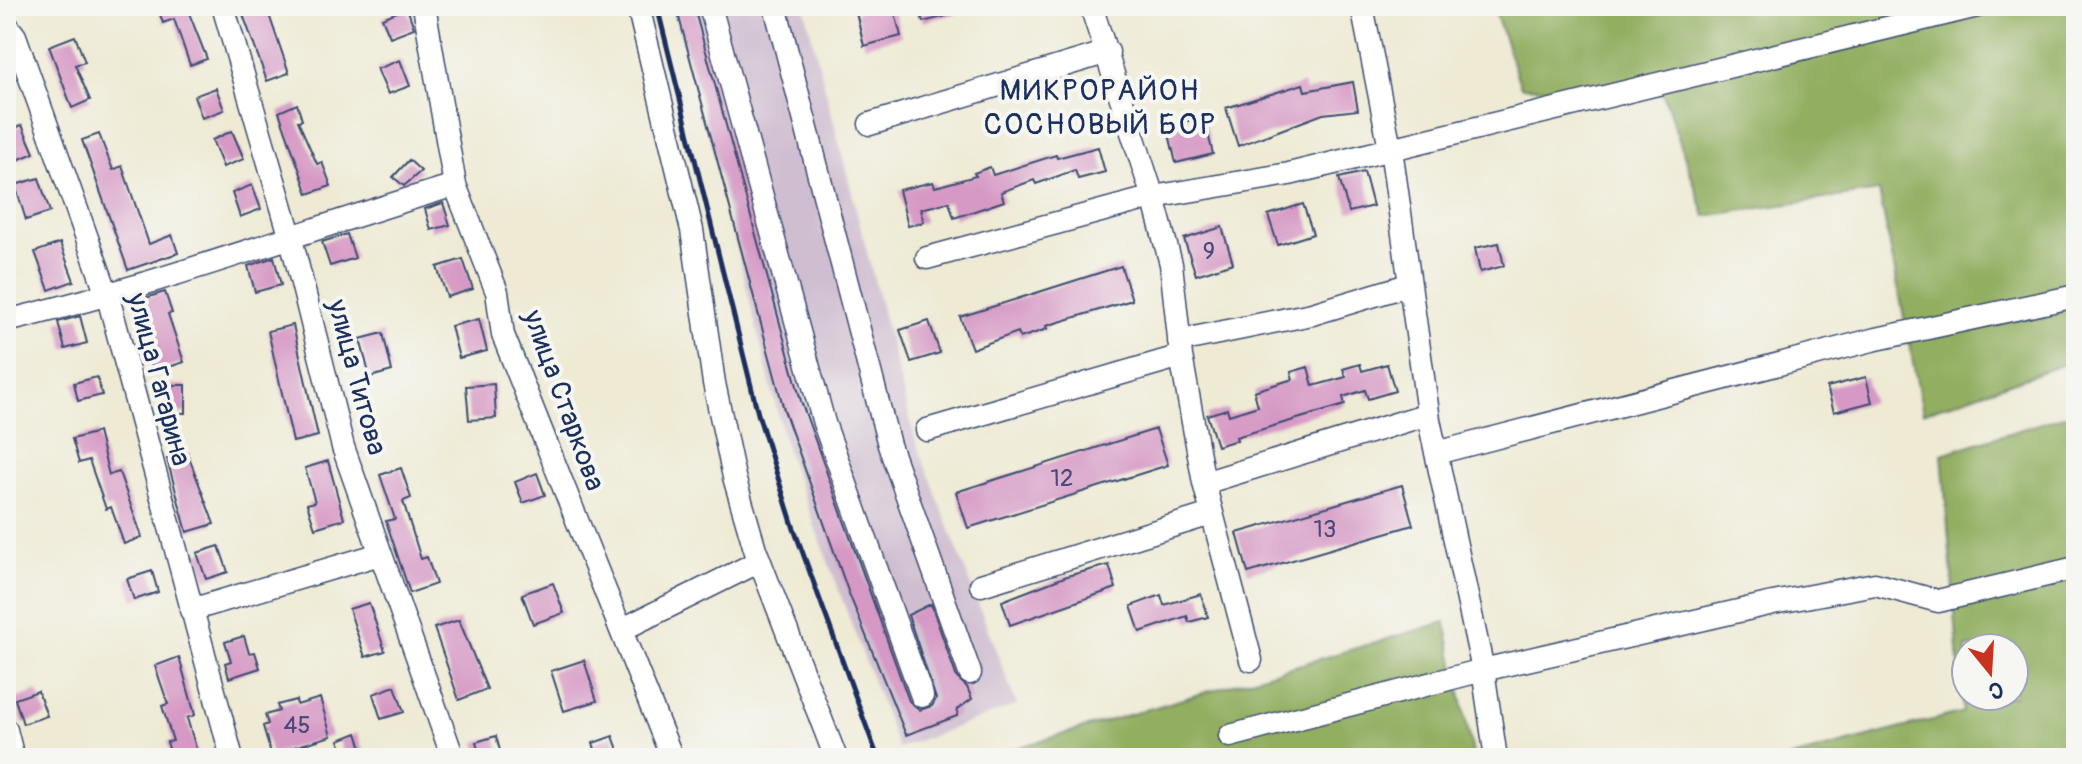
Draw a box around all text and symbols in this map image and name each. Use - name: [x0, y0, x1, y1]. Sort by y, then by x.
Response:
- district label: МИКРОРАЙОН СОСНОВЫЙ БОР: [983, 72, 1217, 143]
- house number: 9: [1203, 237, 1215, 266]
- street label: улица Гагарина: [118, 288, 198, 470]
- street label: улица Титова: [319, 295, 394, 459]
- street label: улица Старкова: [514, 304, 612, 496]
- house number: 12: [1051, 464, 1073, 493]
- house number: 13: [1314, 515, 1336, 544]
- north arrow: [1950, 632, 2030, 712]
- text: С: [1985, 675, 2007, 706]
- house number: 45: [284, 711, 310, 740]

